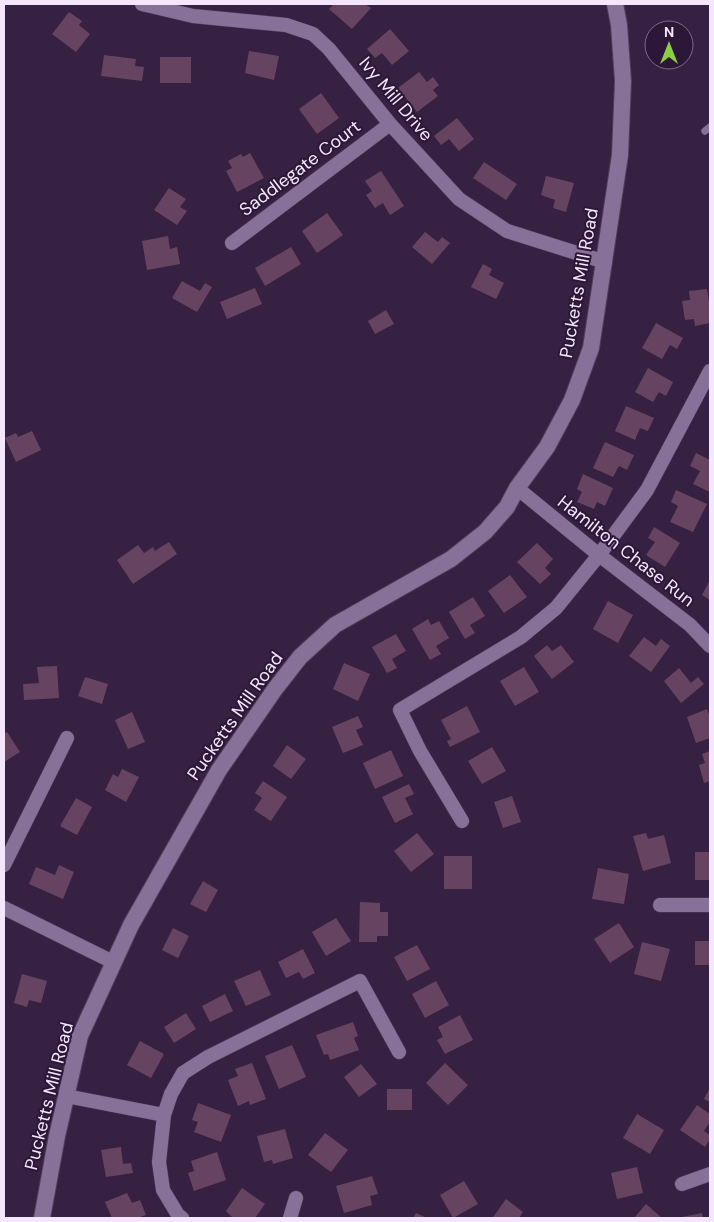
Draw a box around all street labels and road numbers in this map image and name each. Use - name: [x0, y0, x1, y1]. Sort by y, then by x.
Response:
- street label: Ivy Mill Drive: [354, 52, 438, 146]
- street label: Saddlegate Court: [234, 114, 366, 222]
- street label: Pucketts Mill Road: [554, 206, 604, 360]
- street label: Hamilton Chase Run: [553, 490, 699, 612]
- street label: Pucketts Mill Road: [182, 647, 288, 785]
- street label: Pucketts Mill Road: [19, 1020, 79, 1172]

